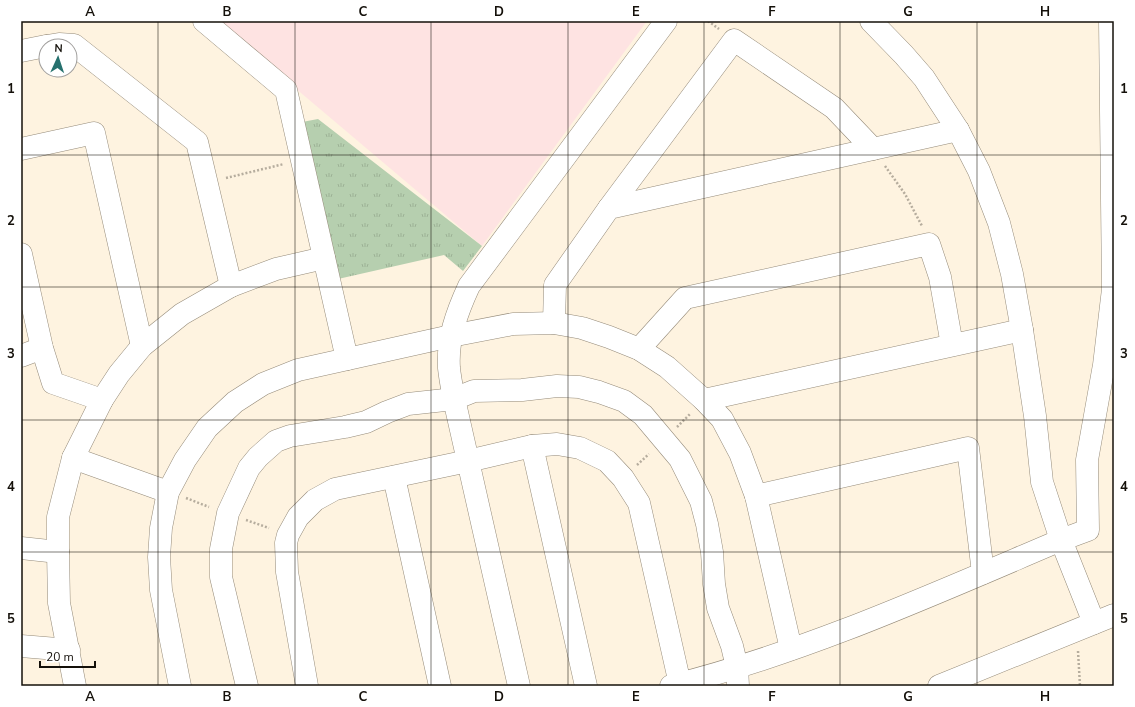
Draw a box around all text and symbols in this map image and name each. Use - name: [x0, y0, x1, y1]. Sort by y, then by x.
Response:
- text: A: [85, 3, 95, 21]
- text: B: [223, 3, 232, 21]
- text: C: [359, 3, 368, 21]
- text: D: [494, 3, 504, 21]
- text: E: [632, 3, 640, 21]
- text: F: [768, 3, 776, 21]
- text: G: [903, 3, 913, 21]
- text: H: [1040, 3, 1050, 21]
- north arrow: [38, 38, 78, 78]
- text: N: [54, 41, 63, 56]
- text: 1: [7, 80, 15, 98]
- text: 1: [1120, 80, 1128, 98]
- text: 2: [7, 212, 15, 230]
- text: 2: [1120, 212, 1128, 230]
- text: 3: [7, 345, 15, 363]
- text: 3: [1120, 345, 1128, 363]
- text: 4: [7, 478, 15, 496]
- text: 4: [1120, 478, 1128, 496]
- text: 5: [7, 610, 15, 628]
- text: 5: [1120, 610, 1128, 628]
- scale bar: [40, 643, 95, 669]
- text: 20 m: [46, 649, 74, 665]
- text: A: [85, 688, 95, 706]
- text: B: [223, 688, 232, 706]
- text: C: [359, 688, 368, 706]
- text: D: [494, 688, 504, 706]
- text: E: [632, 688, 640, 706]
- text: F: [768, 688, 776, 706]
- text: G: [903, 688, 913, 706]
- text: H: [1040, 688, 1050, 706]

